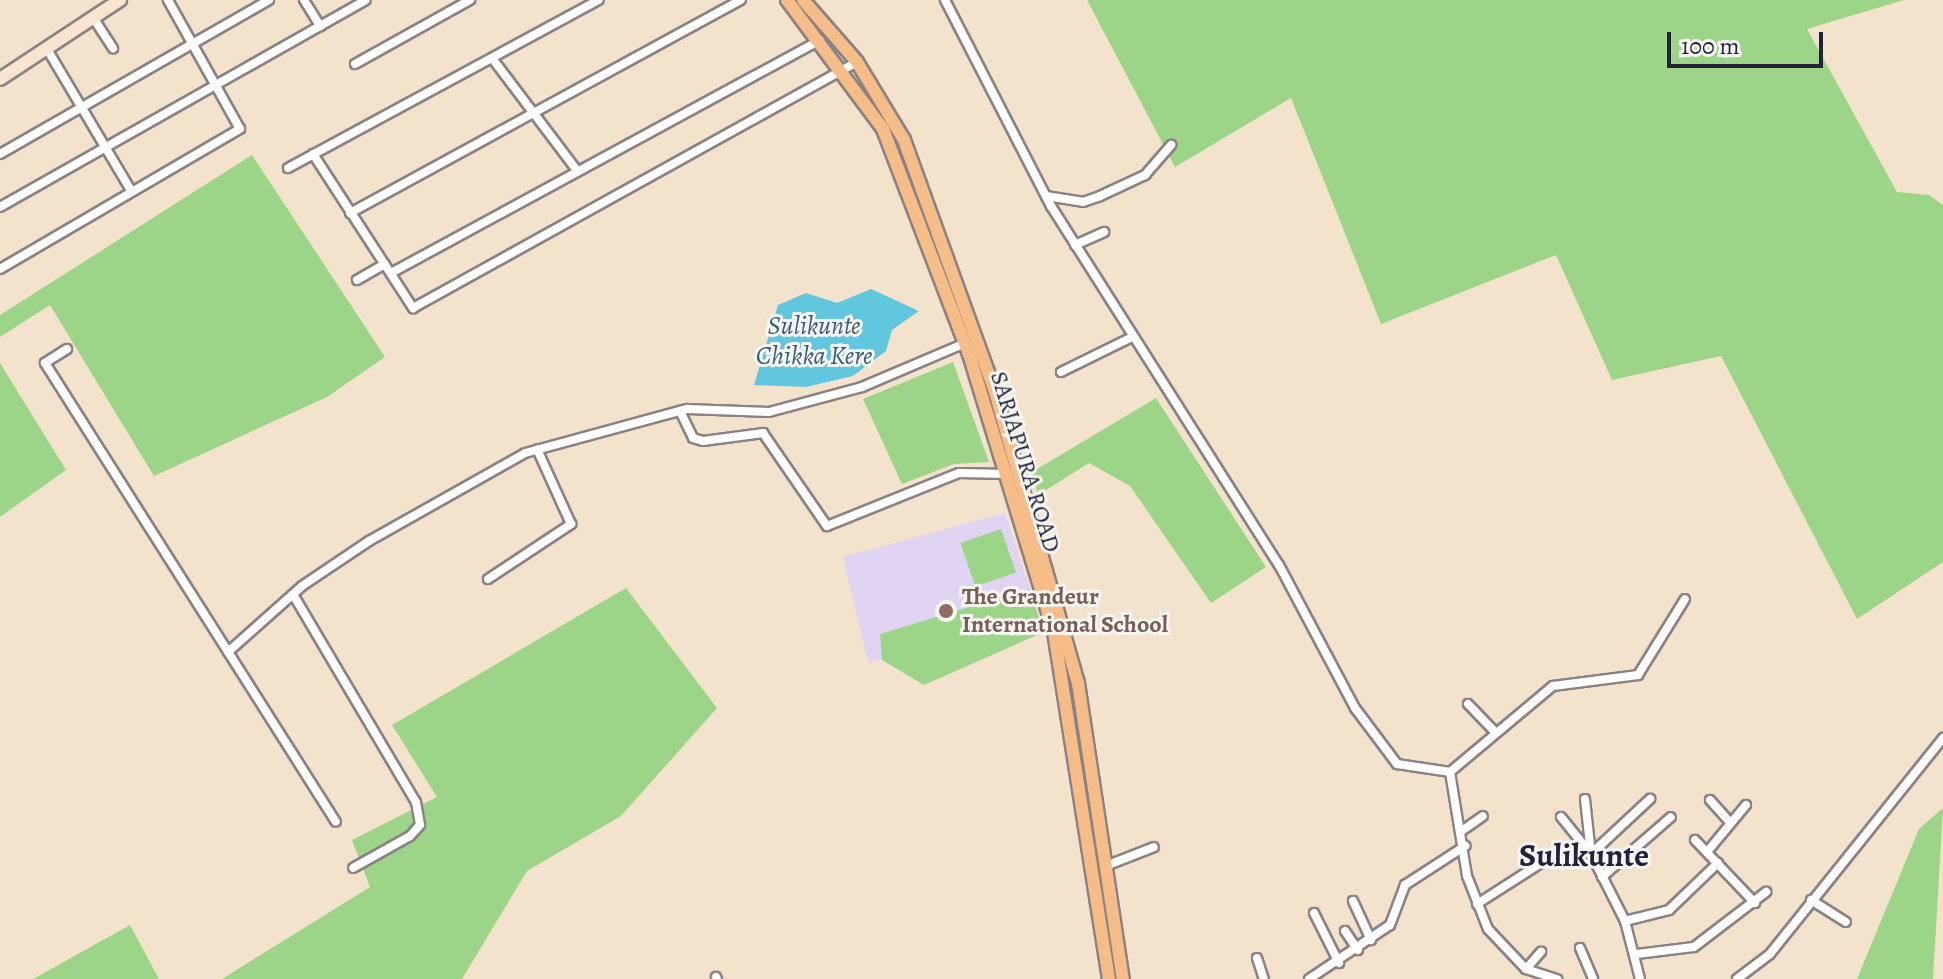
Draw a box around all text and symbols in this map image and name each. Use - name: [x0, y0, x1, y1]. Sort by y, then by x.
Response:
- scale bar: [1671, 16, 1827, 66]
- text: 100 m: [1681, 30, 1740, 62]
- water label: Sulikunte Chikka Kere: [756, 310, 872, 372]
- street label: SARJAPURA ROAD: [984, 368, 1066, 556]
- place label: The Grandeur International School: [962, 583, 1168, 639]
- marker: The Grandeur International School: [937, 602, 955, 620]
- district label: Sulikunte: [1519, 836, 1649, 874]

